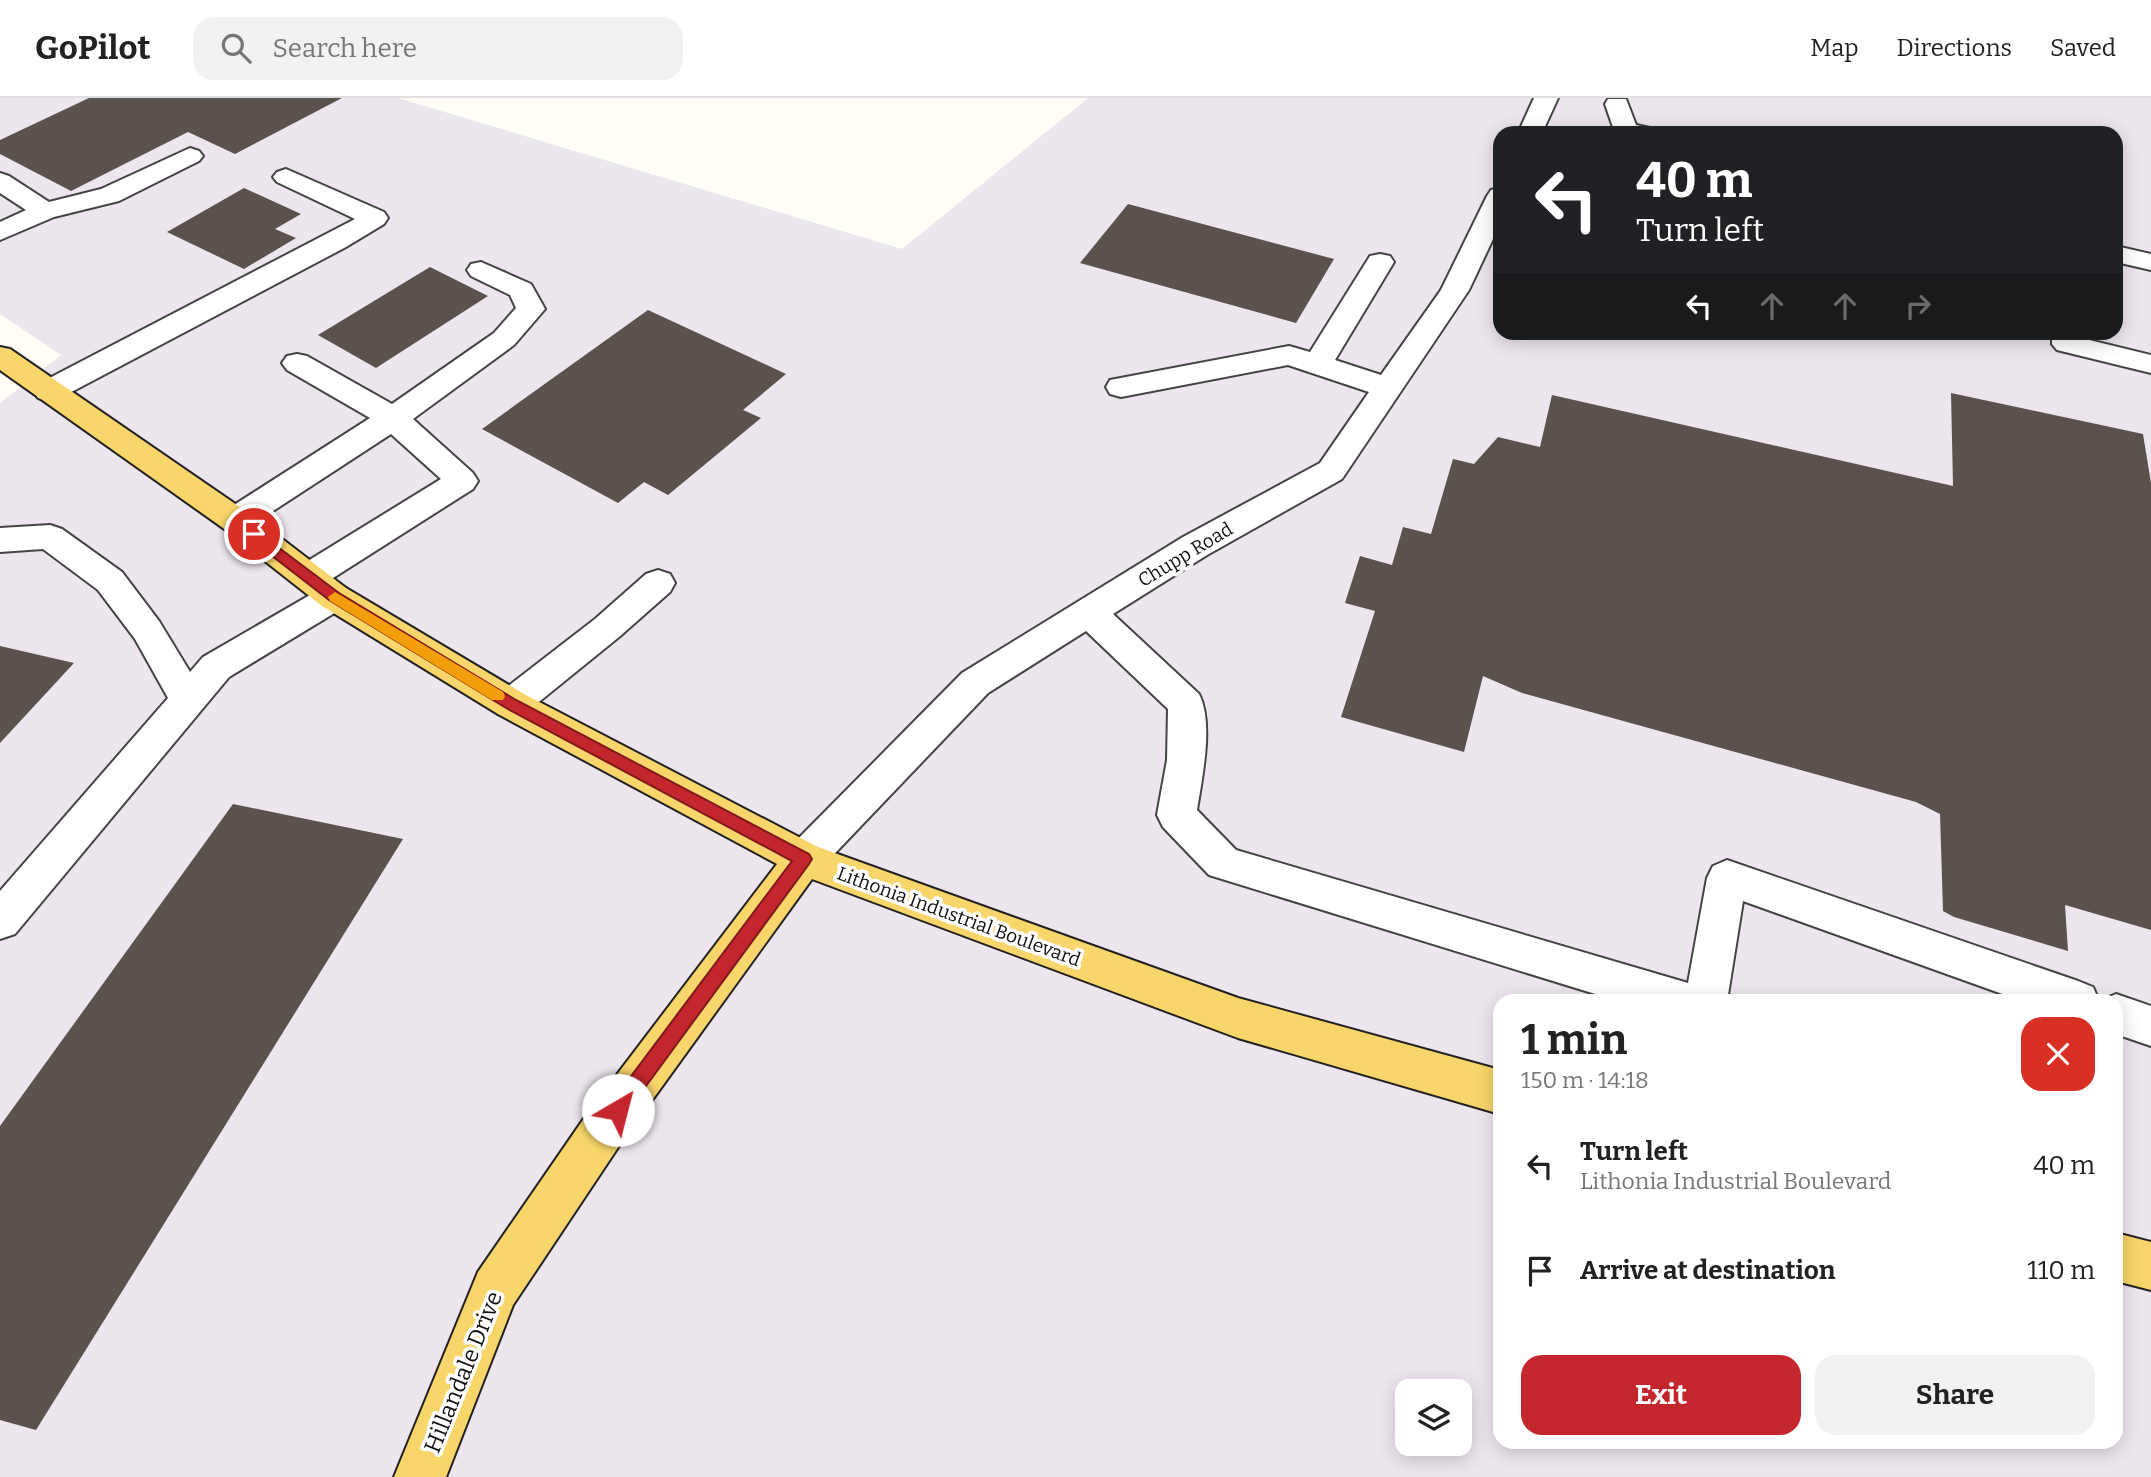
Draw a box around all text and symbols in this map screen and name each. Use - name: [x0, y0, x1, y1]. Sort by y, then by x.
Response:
- search box: [193, 17, 683, 80]
- text: GoPilot: [35, 28, 151, 68]
- icon: search: [217, 29, 255, 67]
- text: Search here: [273, 33, 417, 64]
- text: Map: [1810, 34, 1859, 62]
- text: Directions: [1897, 34, 2012, 62]
- text: Saved: [2050, 34, 2116, 62]
- text: 40 m: [1636, 151, 1753, 210]
- icon: left: [1521, 154, 1612, 245]
- text: Turn left: [1636, 211, 1764, 249]
- icon: left: [1680, 287, 1718, 325]
- icon: ahead: [1753, 287, 1791, 325]
- icon: ahead: [1826, 287, 1864, 325]
- icon: right: [1899, 287, 1937, 325]
- pin: [224, 504, 284, 564]
- icon: arrive: [235, 515, 273, 553]
- street label: Chupp Road: [1134, 517, 1237, 592]
- street label: Lithonia Industrial Boulevard: [834, 862, 1084, 971]
- text: 1 min: [1521, 1015, 1627, 1065]
- button: close: [2021, 1017, 2095, 1091]
- text: 150 m · 14:18: [1521, 1066, 1649, 1094]
- position arrow: [581, 1073, 655, 1147]
- text: Turn left: [1580, 1136, 1688, 1167]
- icon: left: [1521, 1147, 1559, 1185]
- text: 40 m: [2033, 1150, 2095, 1181]
- text: Lithonia Industrial Boulevard: [1580, 1167, 1892, 1195]
- icon: arrive: [1521, 1252, 1559, 1290]
- text: Arrive at destination: [1580, 1255, 1835, 1286]
- text: 110 m: [2027, 1255, 2095, 1286]
- street label: Hillandale Drive: [418, 1287, 508, 1457]
- button: Exit: [1521, 1355, 1801, 1435]
- button: Share: [1815, 1355, 2095, 1435]
- map controls: [1395, 1379, 1472, 1456]
- button: layers: [1395, 1379, 1472, 1456]

